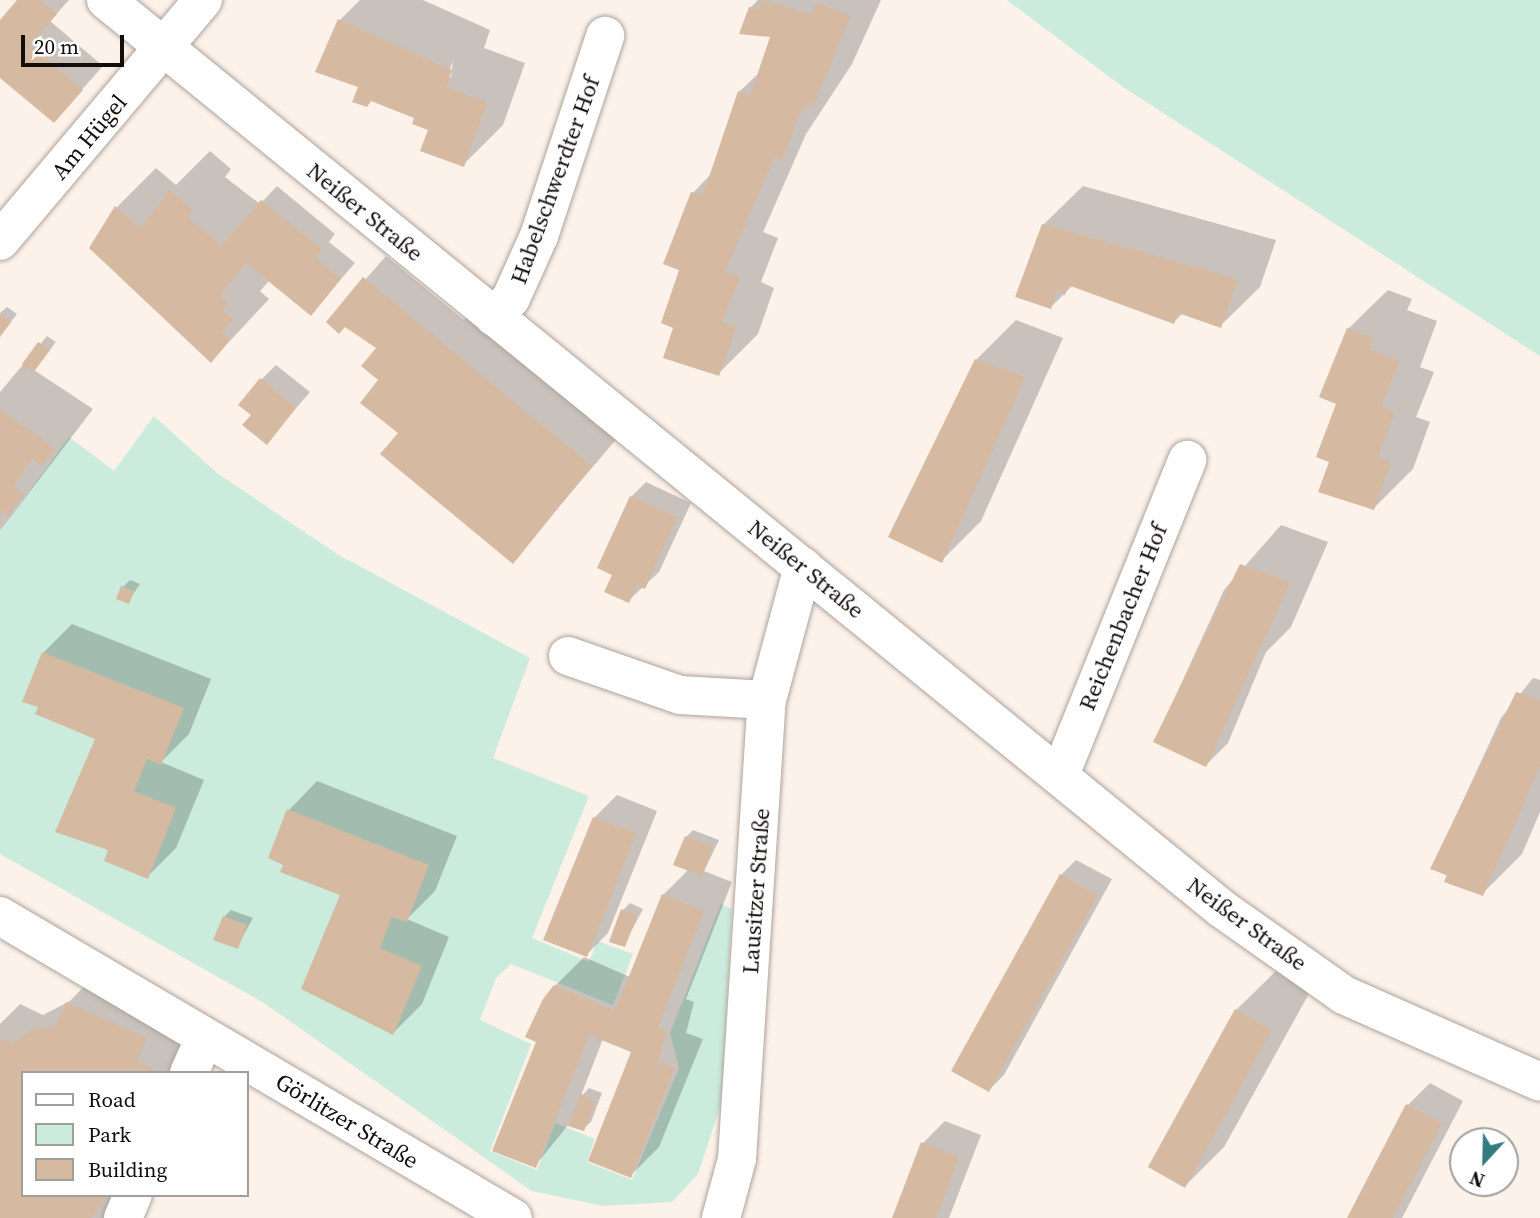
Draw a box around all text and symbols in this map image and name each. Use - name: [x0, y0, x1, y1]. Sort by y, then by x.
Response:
- scale bar: [24, 21, 128, 65]
- text: 20 m: [34, 32, 79, 61]
- street label: Habelschwerdter Hof: [505, 72, 605, 288]
- street label: Am Hügel: [46, 89, 132, 185]
- street label: Neißer Straße: [301, 157, 429, 267]
- street label: Neißer Straße: [742, 514, 870, 624]
- street label: Reichenbacher Hof: [1073, 520, 1173, 714]
- street label: Lausitzer Straße: [736, 807, 776, 975]
- street label: Neißer Straße: [1182, 871, 1312, 977]
- street label: Görlitzer Straße: [271, 1067, 423, 1175]
- legend: [21, 1071, 248, 1197]
- text: Road: [88, 1085, 136, 1114]
- text: Park: [88, 1120, 131, 1149]
- north arrow: [1449, 1127, 1519, 1197]
- text: Building: [88, 1155, 167, 1184]
- text: N: [1466, 1165, 1488, 1194]

